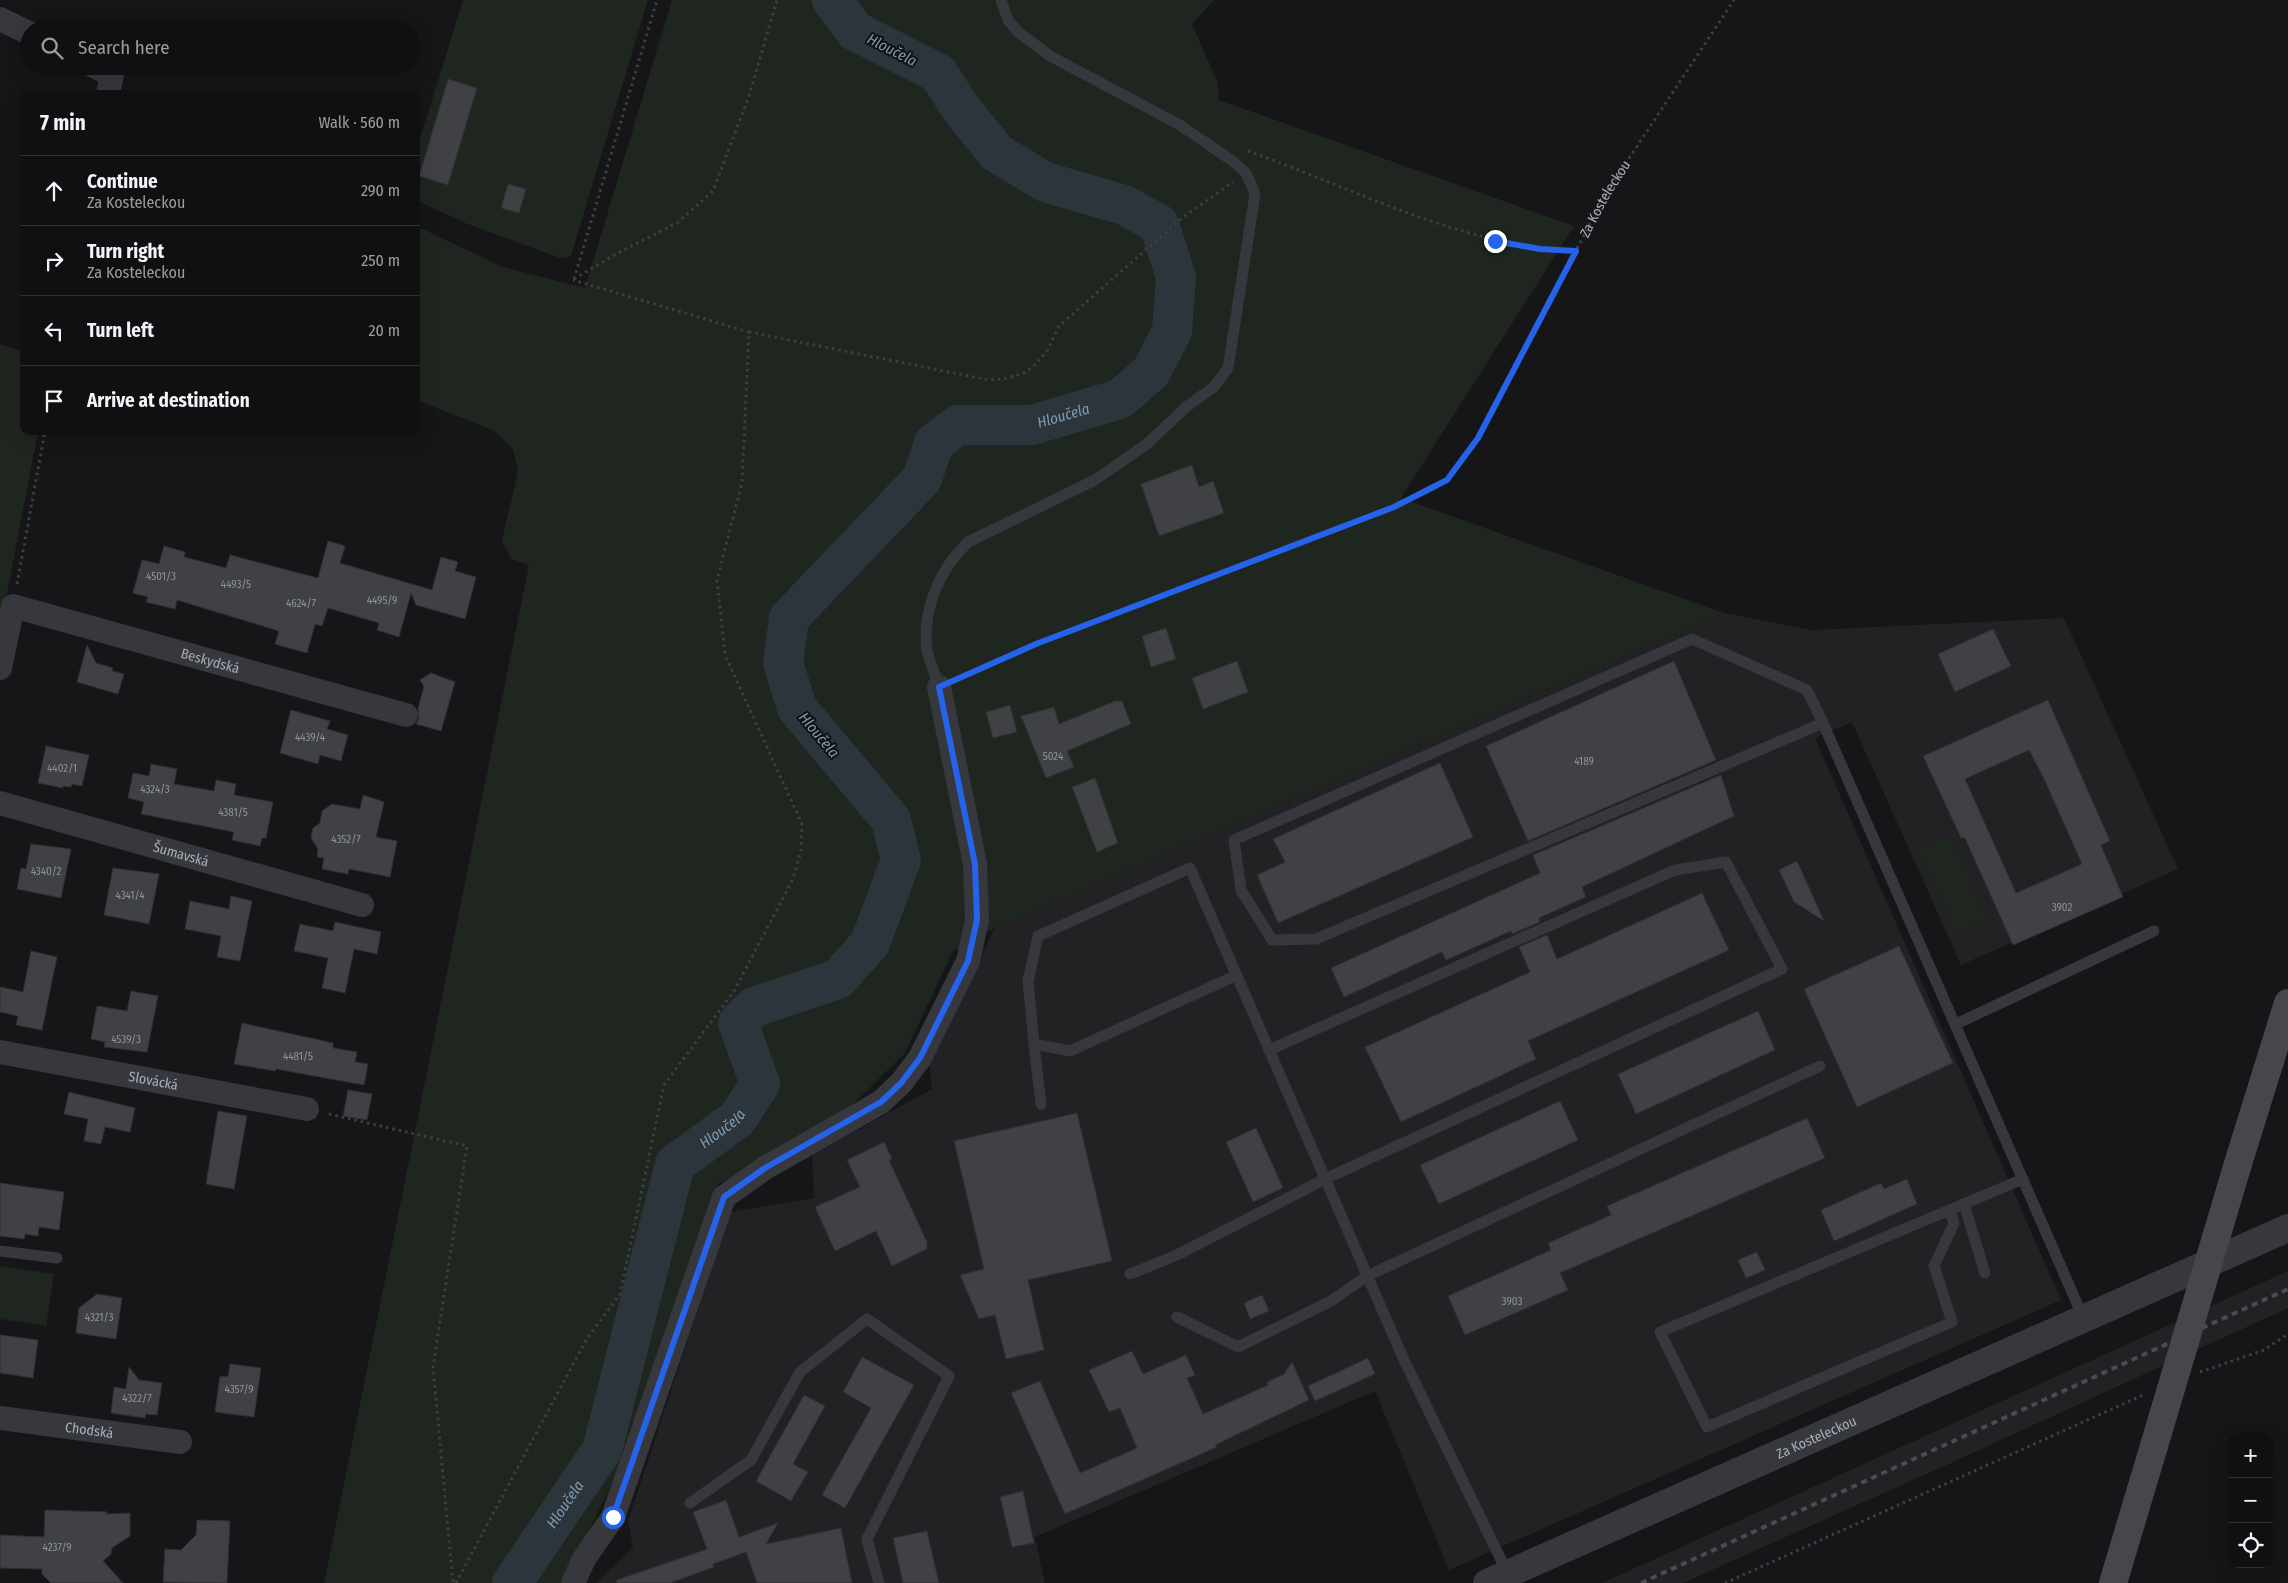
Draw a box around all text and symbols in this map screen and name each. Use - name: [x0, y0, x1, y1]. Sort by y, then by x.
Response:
- search box: [20, 20, 420, 75]
- water label: Hloučela: [864, 30, 920, 70]
- icon: search: [38, 34, 66, 62]
- text: Search here: [78, 36, 170, 59]
- text: 7 min: [40, 110, 86, 136]
- text: Walk · 560 m: [319, 113, 400, 132]
- street label: Za Kosteleckou: [1576, 157, 1634, 240]
- text: Continue: [87, 170, 158, 193]
- icon: ahead: [40, 177, 68, 205]
- text: 290 m: [361, 181, 400, 200]
- text: Za Kosteleckou: [87, 193, 185, 212]
- route end: [1484, 230, 1507, 253]
- text: Turn right: [87, 240, 164, 263]
- icon: right: [40, 247, 68, 275]
- text: 250 m: [361, 251, 400, 270]
- text: Za Kosteleckou: [87, 263, 185, 282]
- icon: left: [40, 317, 68, 345]
- text: Turn left: [87, 319, 154, 342]
- text: 20 m: [369, 321, 400, 340]
- icon: arrive: [40, 387, 68, 415]
- text: Arrive at destination: [87, 389, 250, 412]
- water label: Hloučela: [1035, 399, 1092, 432]
- house number: 4501/3: [146, 570, 176, 583]
- house number: 4493/5: [221, 578, 251, 591]
- house number: 4495/9: [367, 594, 397, 607]
- house number: 4624/7: [286, 597, 317, 610]
- street label: Beskydská: [179, 644, 242, 677]
- water label: Hloučela: [795, 709, 843, 761]
- house number: 4439/4: [295, 731, 326, 744]
- house number: 5024: [1043, 750, 1064, 763]
- house number: 4189: [1574, 755, 1594, 768]
- house number: 4402/1: [47, 762, 77, 775]
- house number: 4324/3: [140, 783, 170, 796]
- house number: 4381/5: [218, 806, 248, 819]
- house number: 4352/7: [331, 833, 361, 846]
- street label: Šumavská: [151, 837, 211, 870]
- house number: 4340/2: [31, 865, 61, 878]
- house number: 4341/4: [115, 889, 145, 902]
- house number: 3902: [2052, 901, 2072, 914]
- house number: 4539/3: [111, 1033, 141, 1046]
- house number: 4481/5: [283, 1050, 313, 1063]
- street label: Slovácká: [127, 1068, 180, 1093]
- water label: Hloučela: [696, 1106, 750, 1152]
- house number: 3903: [1502, 1295, 1522, 1308]
- house number: 4321/3: [85, 1311, 113, 1324]
- house number: 4357/9: [224, 1383, 254, 1396]
- house number: 4322/7: [122, 1392, 152, 1405]
- street label: Za Kosteleckou: [1773, 1412, 1859, 1462]
- street label: Chodská: [64, 1418, 114, 1442]
- map controls: [2228, 1433, 2273, 1568]
- button: +: [2228, 1433, 2273, 1478]
- water label: Hloučela: [543, 1477, 588, 1532]
- button: −: [2228, 1478, 2273, 1523]
- route start: [602, 1506, 625, 1529]
- button: locate: [2228, 1523, 2273, 1568]
- house number: 4237/9: [43, 1541, 72, 1554]

